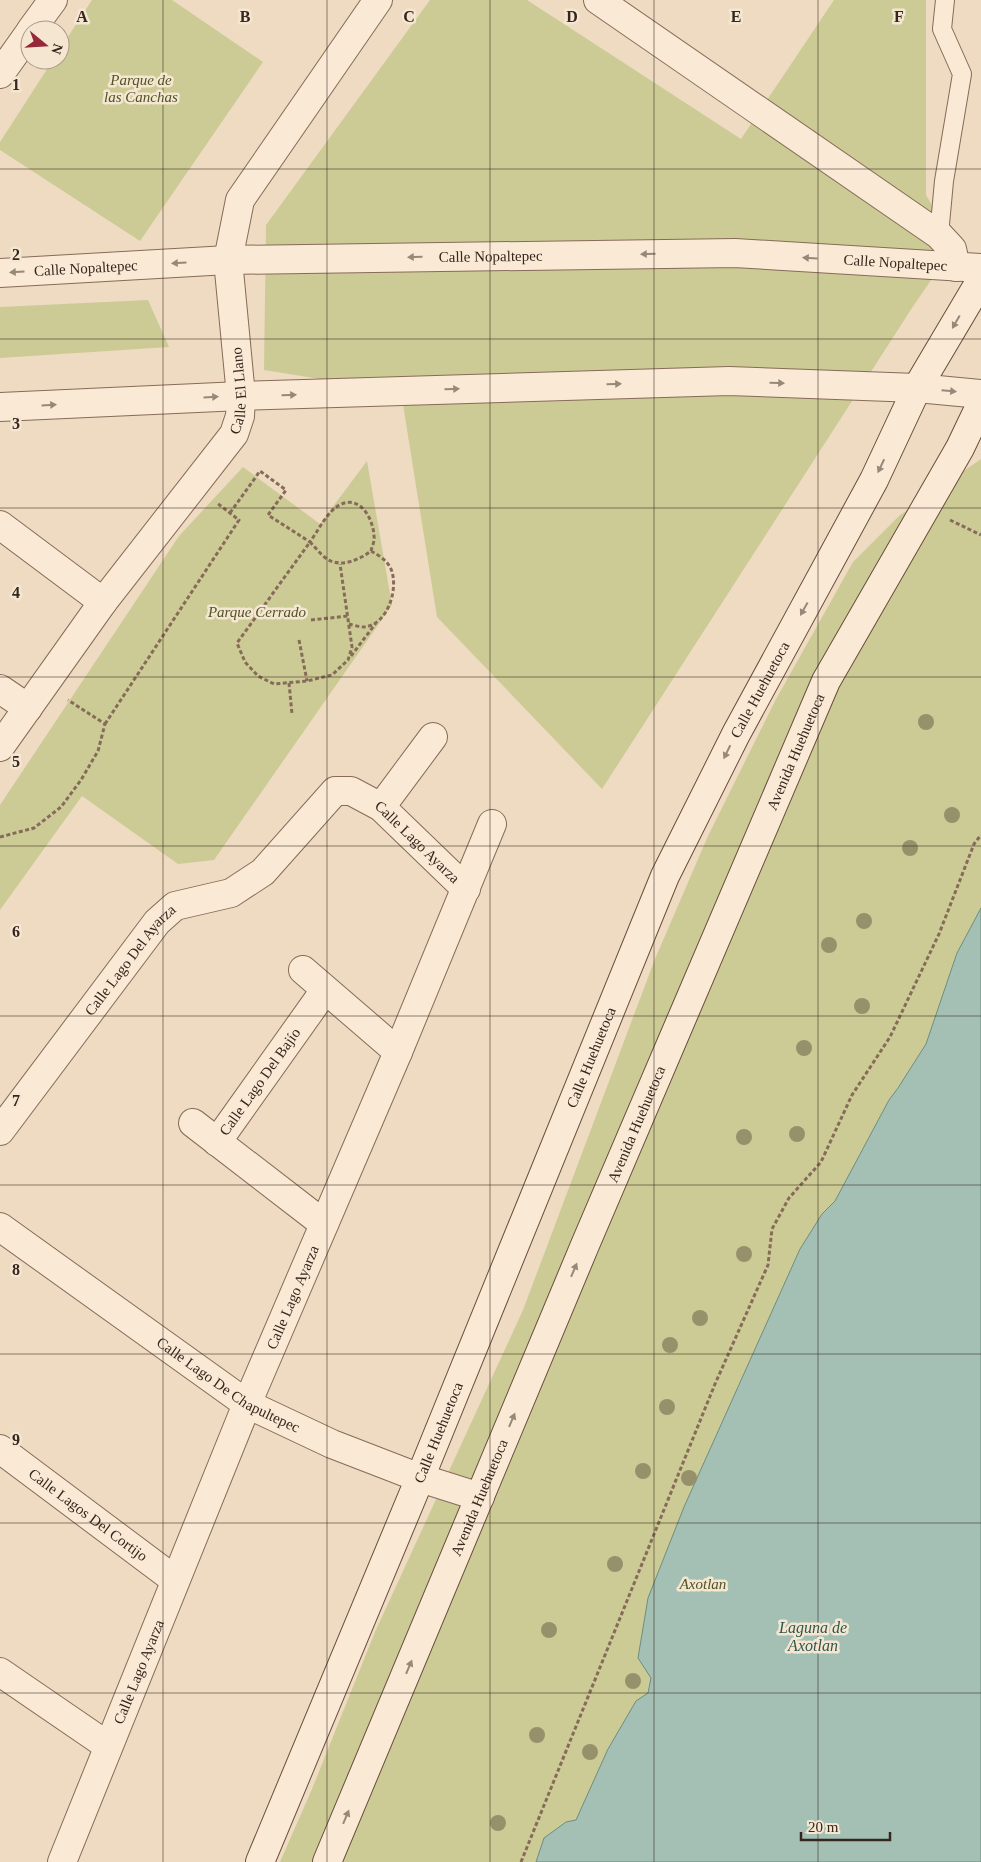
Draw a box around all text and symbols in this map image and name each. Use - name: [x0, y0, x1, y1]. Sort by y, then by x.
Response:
- text: A: [76, 8, 88, 25]
- text: B: [240, 8, 251, 25]
- text: C: [403, 8, 415, 25]
- text: D: [566, 8, 578, 25]
- text: E: [731, 8, 741, 25]
- text: F: [894, 8, 904, 25]
- north arrow: [20, 20, 70, 70]
- text: N: [48, 42, 66, 56]
- park label: Parque de las Canchas: [104, 72, 178, 105]
- text: 1: [12, 76, 20, 93]
- text: 2: [12, 246, 20, 263]
- street label: Calle Nopaltepec: [439, 248, 543, 265]
- one-way arrow: [639, 251, 655, 259]
- street label: Calle Nopaltepec: [843, 252, 948, 274]
- one-way arrow: [407, 253, 423, 261]
- one-way arrow: [802, 253, 818, 261]
- street label: Calle Nopaltepec: [34, 257, 138, 279]
- one-way arrow: [171, 259, 187, 267]
- one-way arrow: [9, 269, 25, 277]
- one-way arrow: [952, 315, 961, 329]
- street label: Calle El Llano: [227, 347, 249, 436]
- one-way arrow: [769, 379, 785, 387]
- one-way arrow: [607, 380, 623, 388]
- one-way arrow: [444, 385, 460, 393]
- one-way arrow: [941, 387, 957, 395]
- one-way arrow: [282, 390, 298, 398]
- one-way arrow: [203, 393, 219, 401]
- one-way arrow: [41, 401, 57, 409]
- text: 3: [12, 415, 20, 432]
- one-way arrow: [877, 459, 885, 473]
- text: 4: [12, 584, 20, 601]
- one-way arrow: [800, 602, 808, 616]
- park label: Parque Cerrado: [207, 604, 307, 620]
- street label: Calle Huehuetoca: [727, 639, 793, 741]
- street label: Avenida Huehuetoca: [764, 691, 828, 813]
- one-way arrow: [723, 745, 731, 759]
- text: 5: [12, 753, 20, 770]
- street label: Calle Lago Ayarza: [373, 797, 463, 887]
- street label: Calle Lago Del Ayarza: [82, 901, 179, 1019]
- text: 6: [12, 923, 20, 940]
- street label: Calle Huehuetoca: [564, 1005, 619, 1110]
- street label: Calle Lago Del Bajío: [216, 1025, 303, 1138]
- street label: Avenida Huehuetoca: [605, 1063, 669, 1185]
- text: 7: [12, 1092, 20, 1109]
- street label: Calle Lago Ayarza: [263, 1243, 322, 1352]
- text: 8: [12, 1261, 20, 1278]
- one-way arrow: [570, 1262, 578, 1277]
- street label: Calle Lago De Chapultepec: [154, 1334, 303, 1436]
- street label: Calle Huehuetoca: [411, 1380, 466, 1485]
- one-way arrow: [508, 1413, 516, 1427]
- text: 9: [12, 1431, 20, 1448]
- street label: Avenida Huehuetoca: [448, 1436, 511, 1558]
- street label: Calle Lagos Del Cortijo: [26, 1465, 150, 1564]
- park label: Axotlan: [679, 1576, 726, 1592]
- street label: Calle Lago Ayarza: [111, 1617, 167, 1726]
- water label: Laguna de Axotlan: [778, 1619, 847, 1654]
- one-way arrow: [405, 1660, 413, 1674]
- one-way arrow: [342, 1809, 350, 1824]
- scale bar: [801, 1810, 890, 1842]
- text: 20 m: [808, 1819, 839, 1835]

